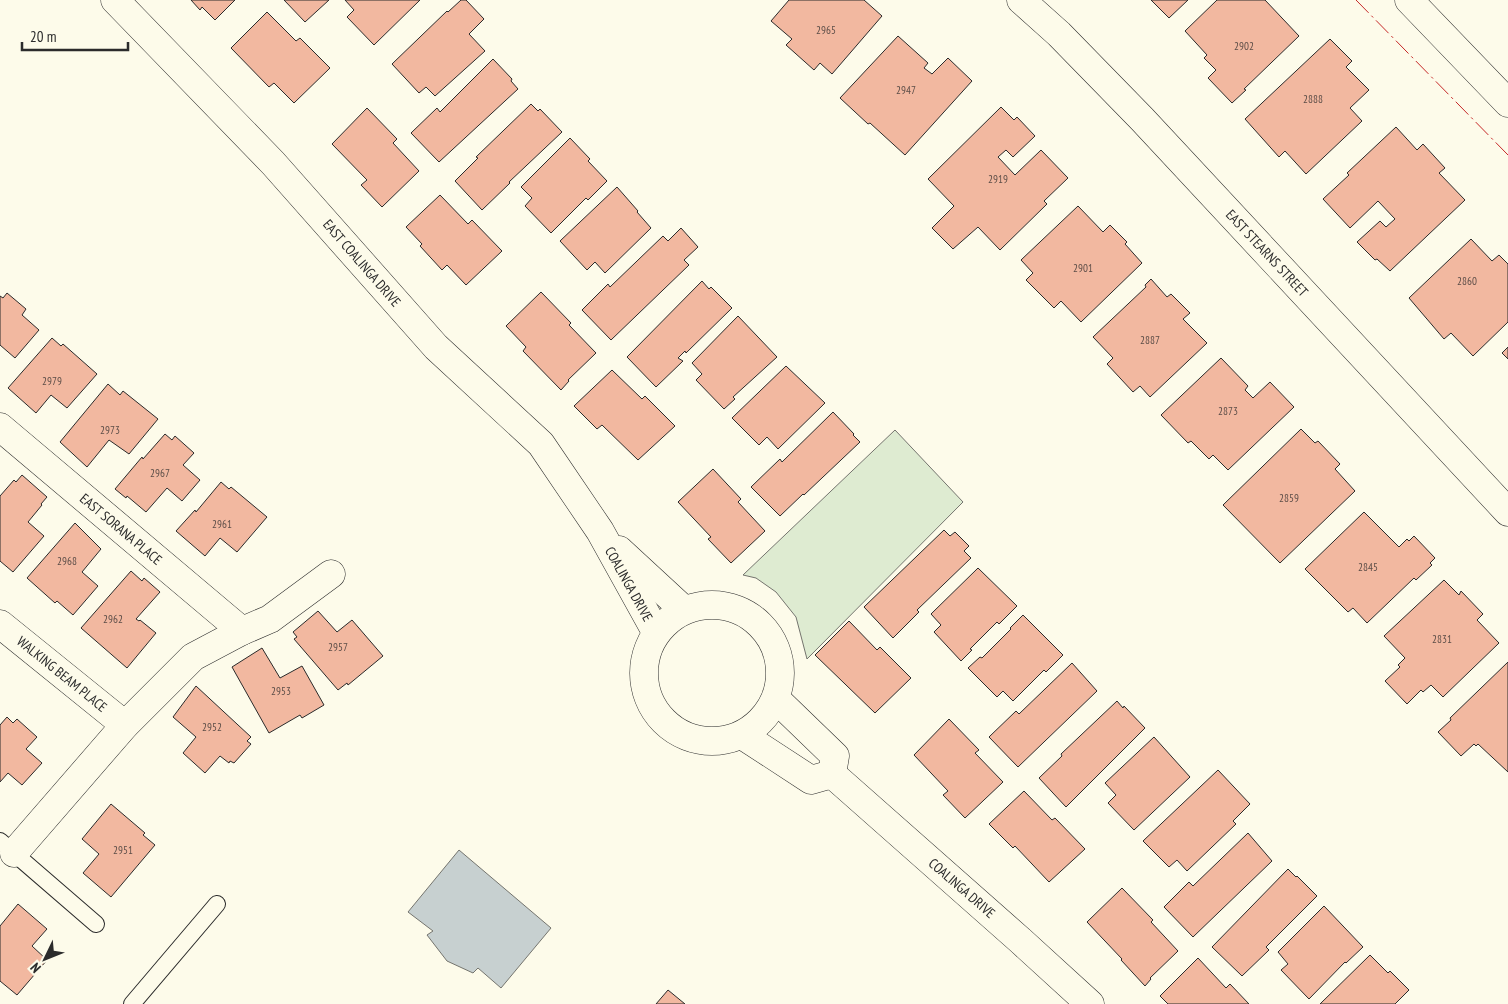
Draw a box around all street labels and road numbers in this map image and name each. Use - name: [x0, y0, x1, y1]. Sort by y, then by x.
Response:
- street label: EAST STEARNS STREET: [1222, 206, 1313, 301]
- street label: EAST COALINGA DRIVE: [319, 216, 405, 310]
- street label: EAST SORANA PLACE: [76, 489, 166, 569]
- street label: COALINGA DRIVE: [601, 544, 657, 624]
- street label: WALKING BEAM PLACE: [13, 632, 111, 716]
- street label: COALINGA DRIVE: [925, 854, 999, 922]

